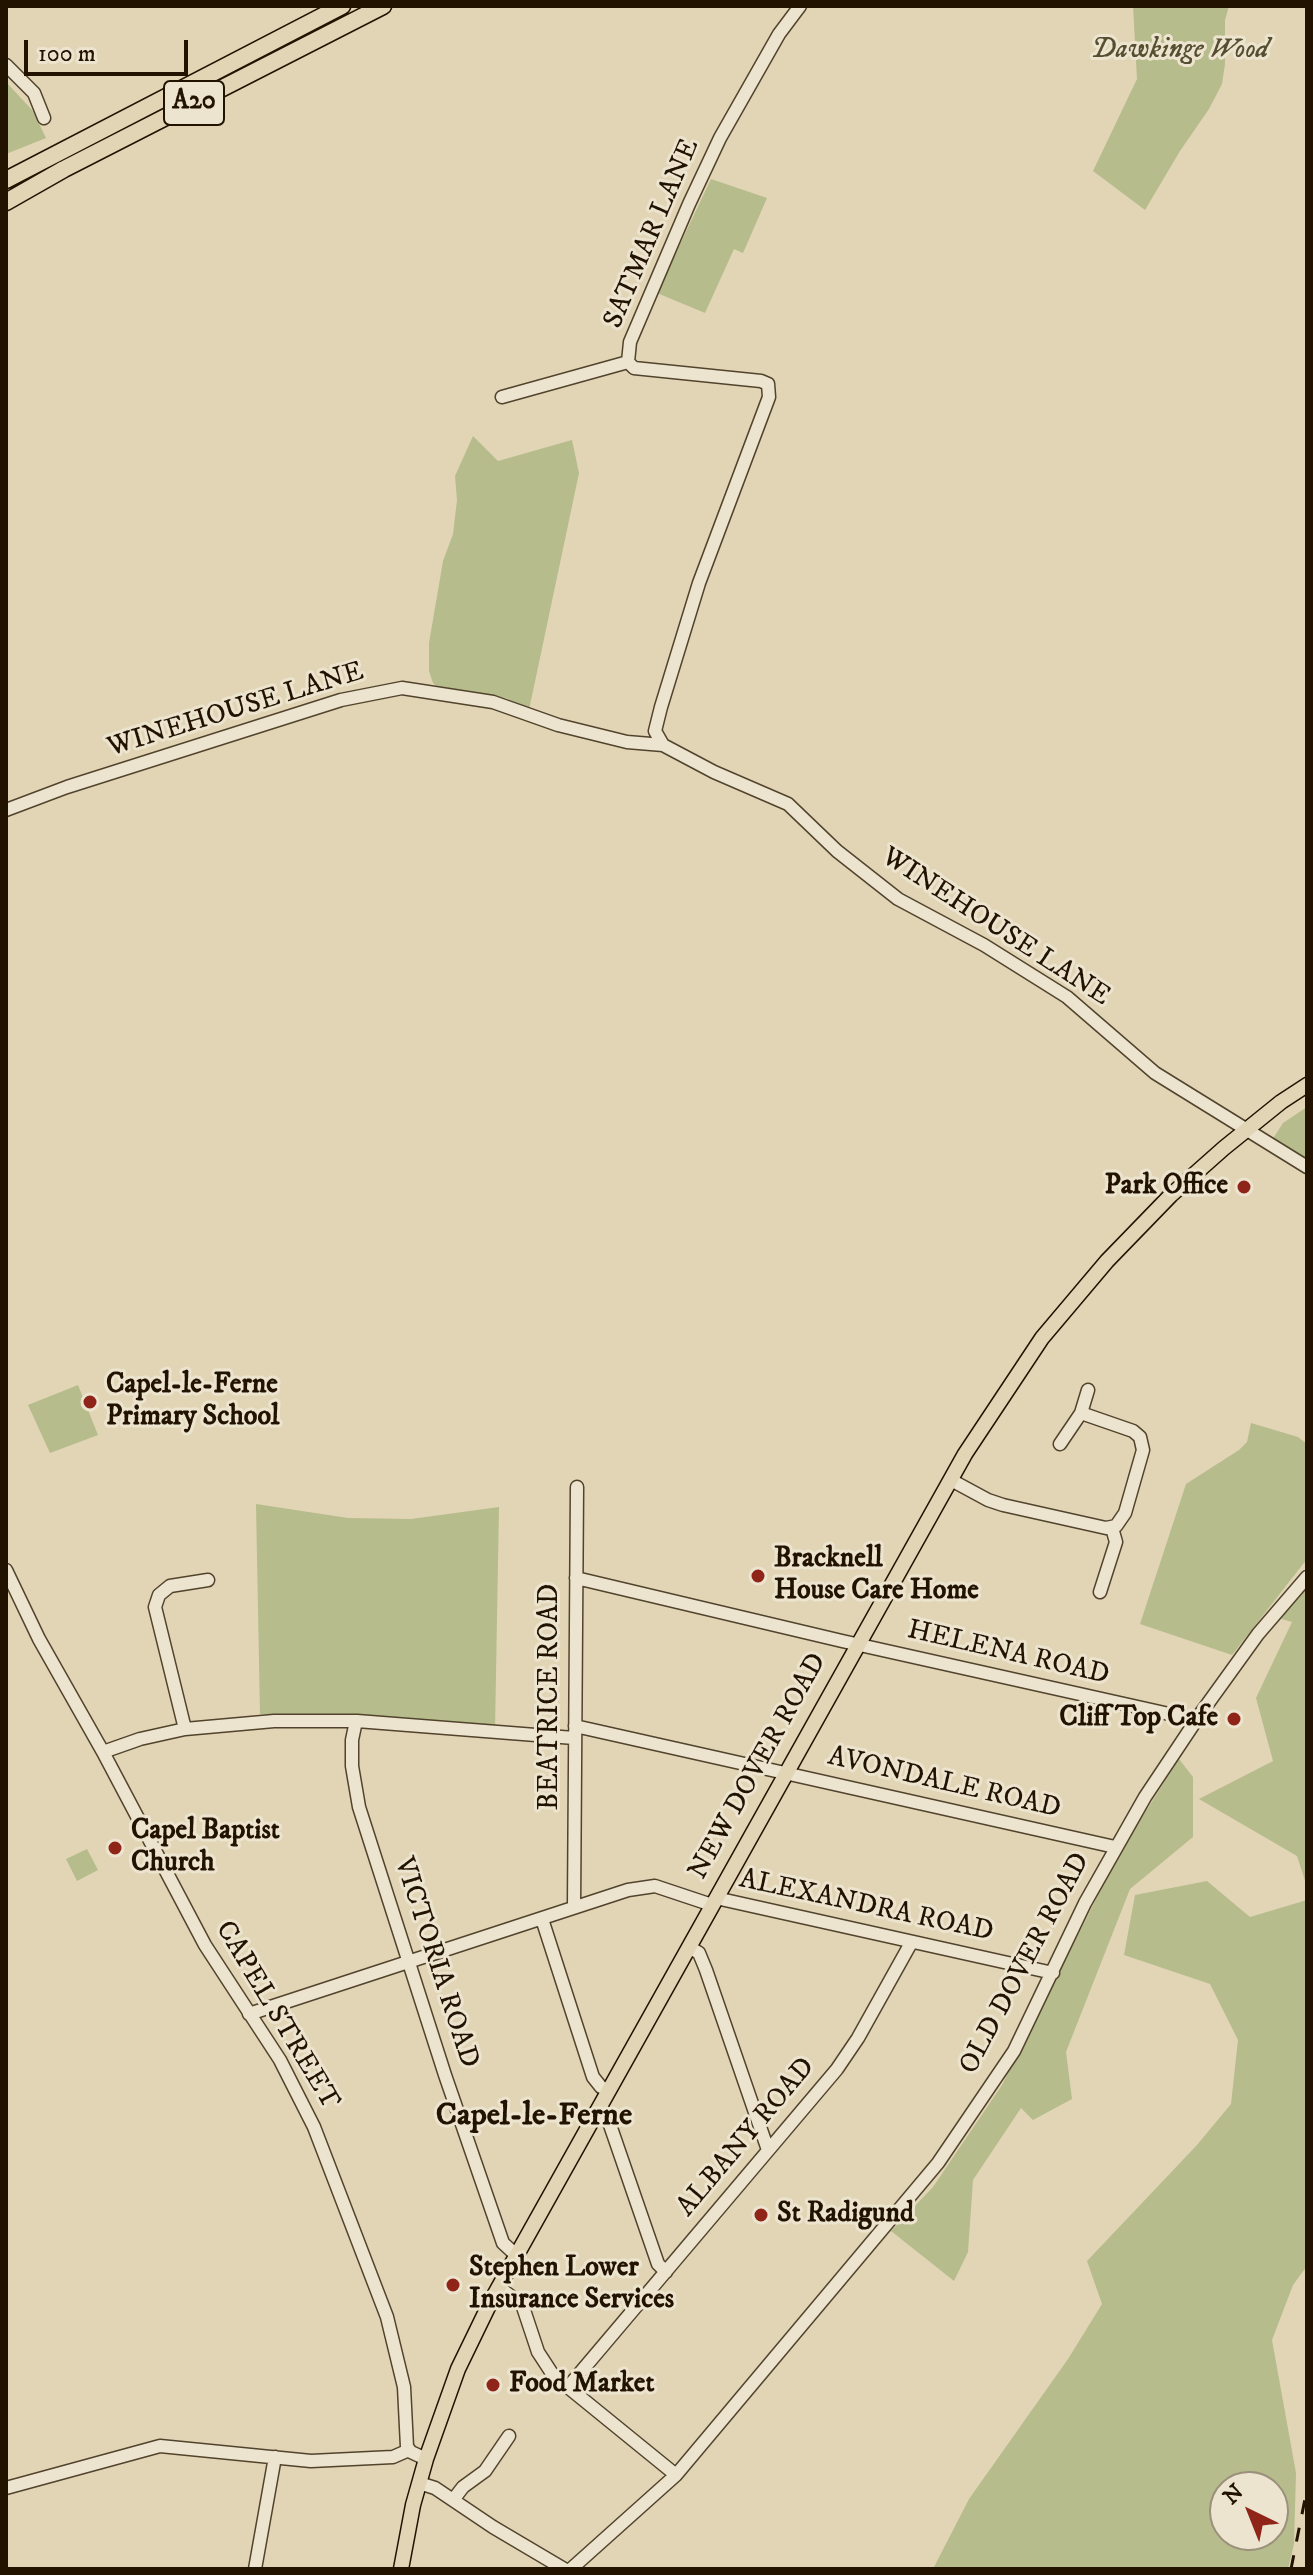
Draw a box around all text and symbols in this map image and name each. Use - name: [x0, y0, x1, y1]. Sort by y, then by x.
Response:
- scale bar: [28, 24, 192, 74]
- park label: Dawkinge Wood: [1091, 34, 1269, 68]
- text: 100 m: [38, 39, 96, 69]
- road number: A20: [164, 81, 224, 125]
- street label: SATMAR LANE: [598, 134, 708, 334]
- street label: WINEHOUSE LANE: [104, 656, 368, 766]
- street label: WINEHOUSE LANE: [874, 841, 1116, 1015]
- place label: Park Office: [1104, 1170, 1228, 1204]
- marker: Park Office: [1235, 1178, 1253, 1196]
- place label: Capel-le-Ferne Primary School: [106, 1369, 279, 1435]
- marker: Capel-le-Ferne Primary School: [81, 1393, 99, 1411]
- place label: Bracknell House Care Home: [774, 1543, 979, 1609]
- marker: Bracknell House Care Home: [749, 1567, 767, 1585]
- street label: BEATRICE ROAD: [534, 1584, 568, 1810]
- street label: HELENA ROAD: [904, 1614, 1112, 1694]
- street label: NEW DOVER ROAD: [683, 1648, 835, 1886]
- place label: Cliff Top Cafe: [1059, 1702, 1218, 1736]
- marker: Cliff Top Cafe: [1225, 1710, 1243, 1728]
- street label: AVONDALE ROAD: [824, 1741, 1064, 1827]
- place label: Capel Baptist Church: [131, 1815, 280, 1881]
- marker: Capel Baptist Church: [106, 1839, 124, 1857]
- street label: OLD DOVER ROAD: [953, 1848, 1099, 2080]
- street label: VICTORIA ROAD: [385, 1854, 485, 2072]
- street label: ALEXANDRA ROAD: [736, 1864, 996, 1950]
- street label: CAPEL STREET: [206, 1916, 346, 2116]
- street label: ALBANY ROAD: [671, 2052, 823, 2224]
- district label: Capel-le-Ferne: [436, 2098, 632, 2136]
- place label: St Radigund: [777, 2198, 914, 2232]
- marker: St Radigund: [752, 2206, 770, 2224]
- place label: Stephen Lower Insurance Services: [469, 2252, 674, 2318]
- marker: Stephen Lower Insurance Services: [444, 2276, 462, 2294]
- place label: Food Market: [509, 2368, 654, 2402]
- marker: Food Market: [484, 2376, 502, 2394]
- north arrow: [1209, 2471, 1289, 2551]
- text: N: [1218, 2479, 1249, 2511]

